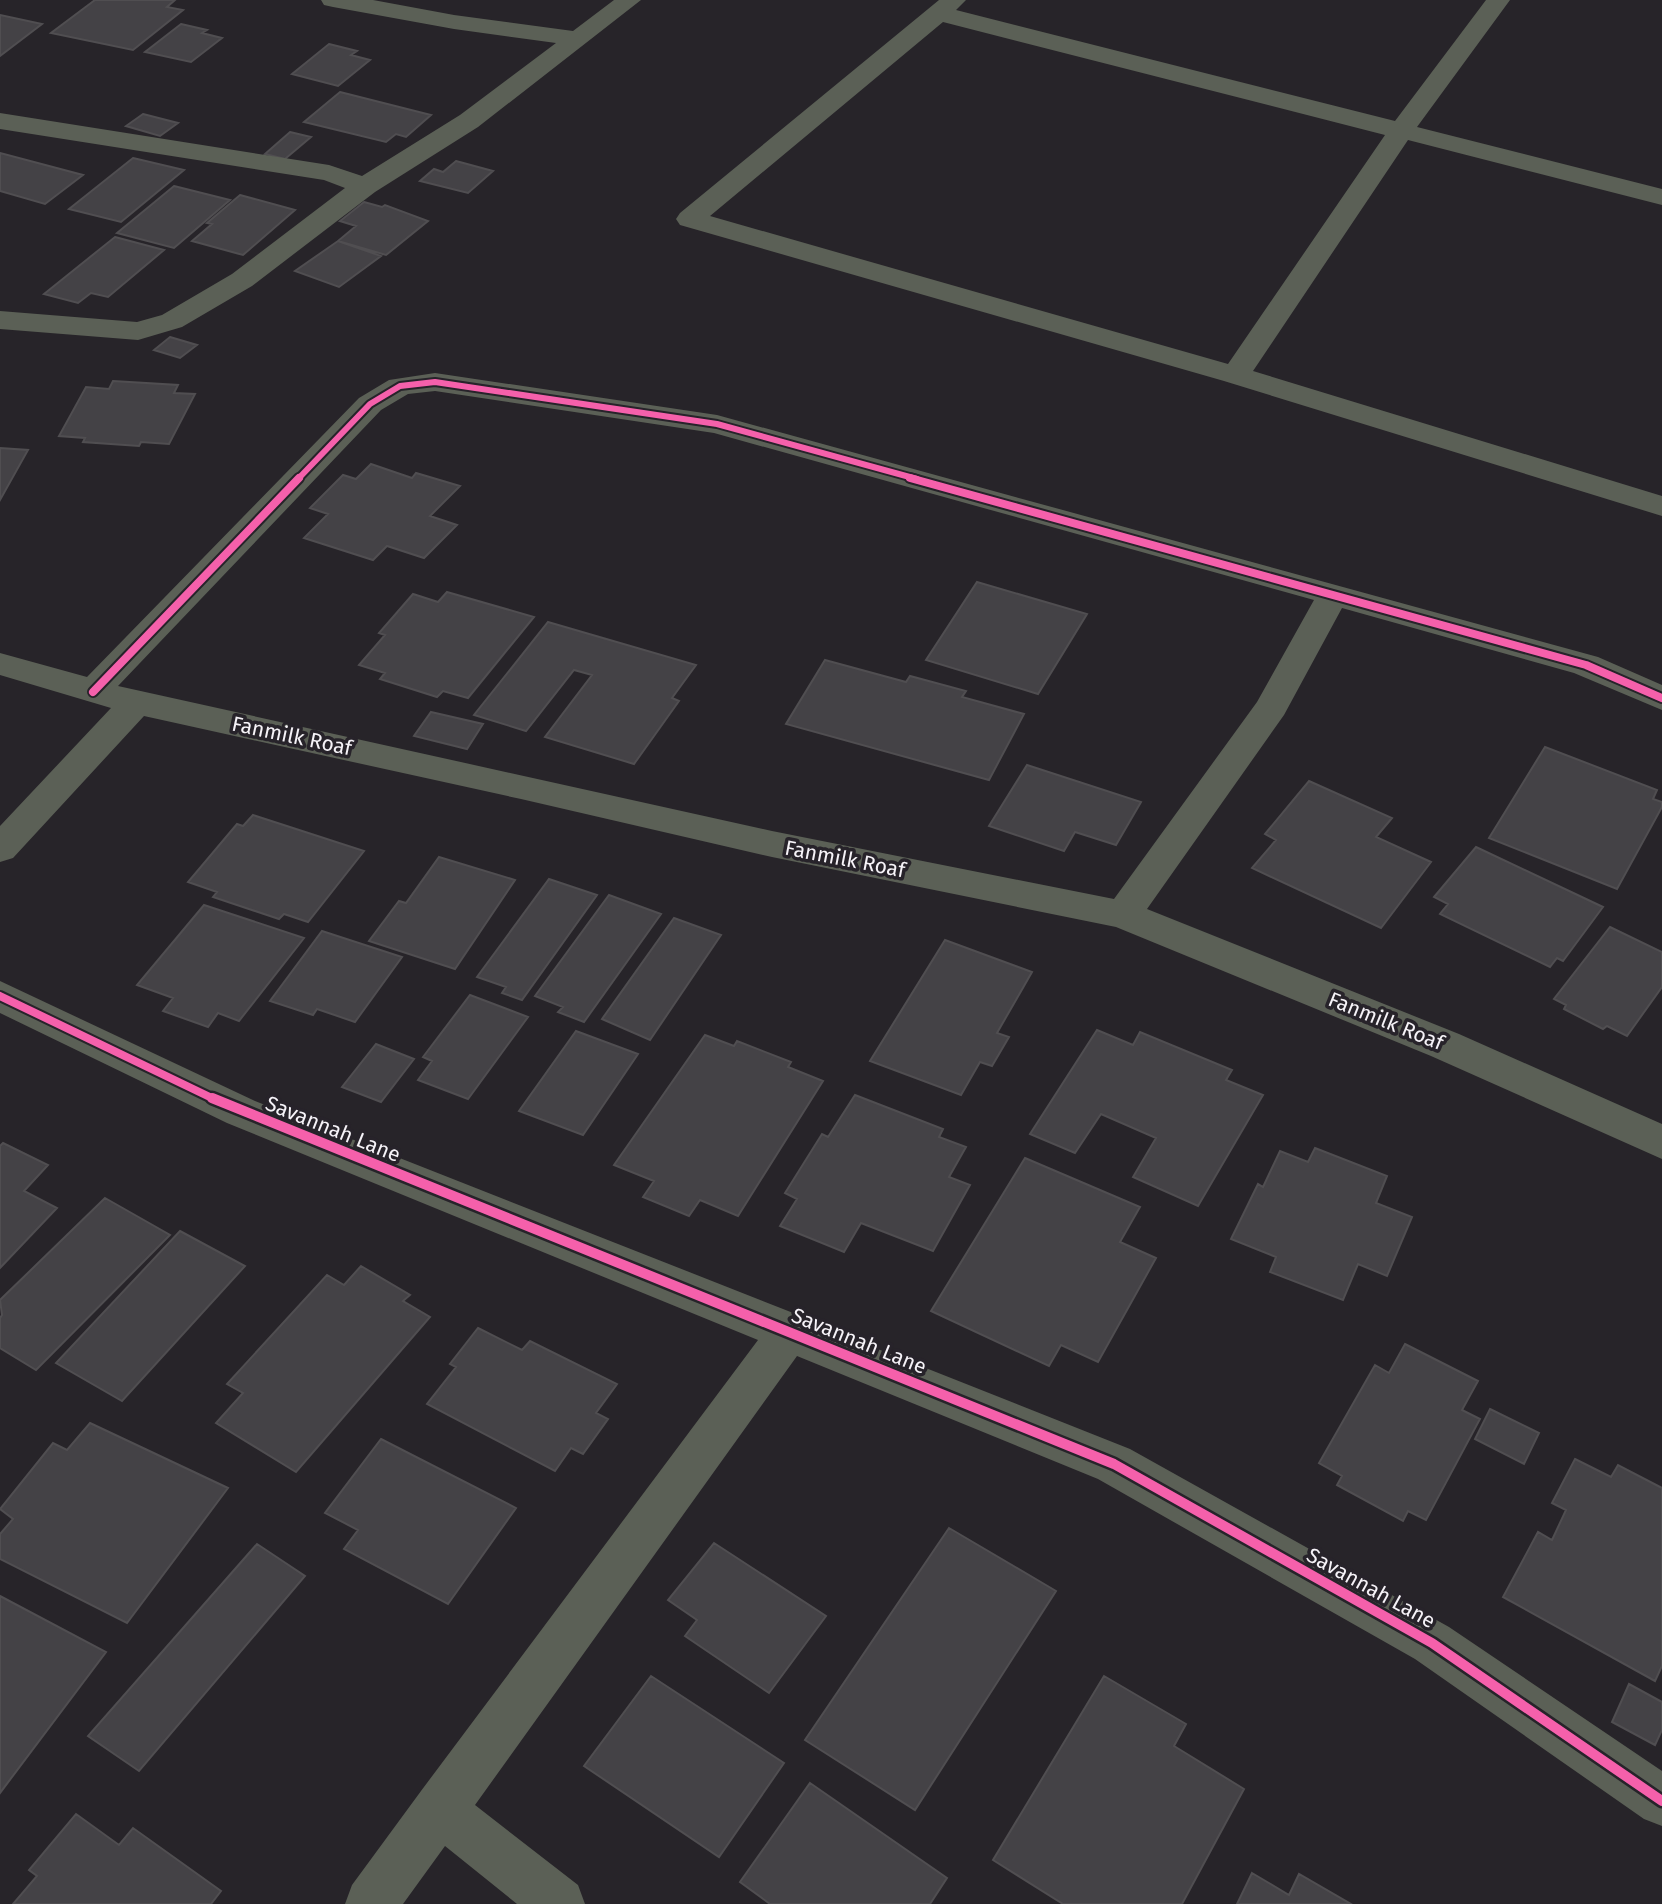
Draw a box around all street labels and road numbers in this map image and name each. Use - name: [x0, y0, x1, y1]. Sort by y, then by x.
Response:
- street label: Fanmilk Roaf: [230, 711, 356, 762]
- street label: Fanmilk Roaf: [783, 835, 909, 884]
- street label: Fanmilk Roaf: [1325, 986, 1449, 1057]
- street label: Savannah Lane: [262, 1090, 404, 1168]
- street label: Savannah Lane: [788, 1302, 930, 1380]
- street label: Savannah Lane: [1302, 1542, 1440, 1634]

